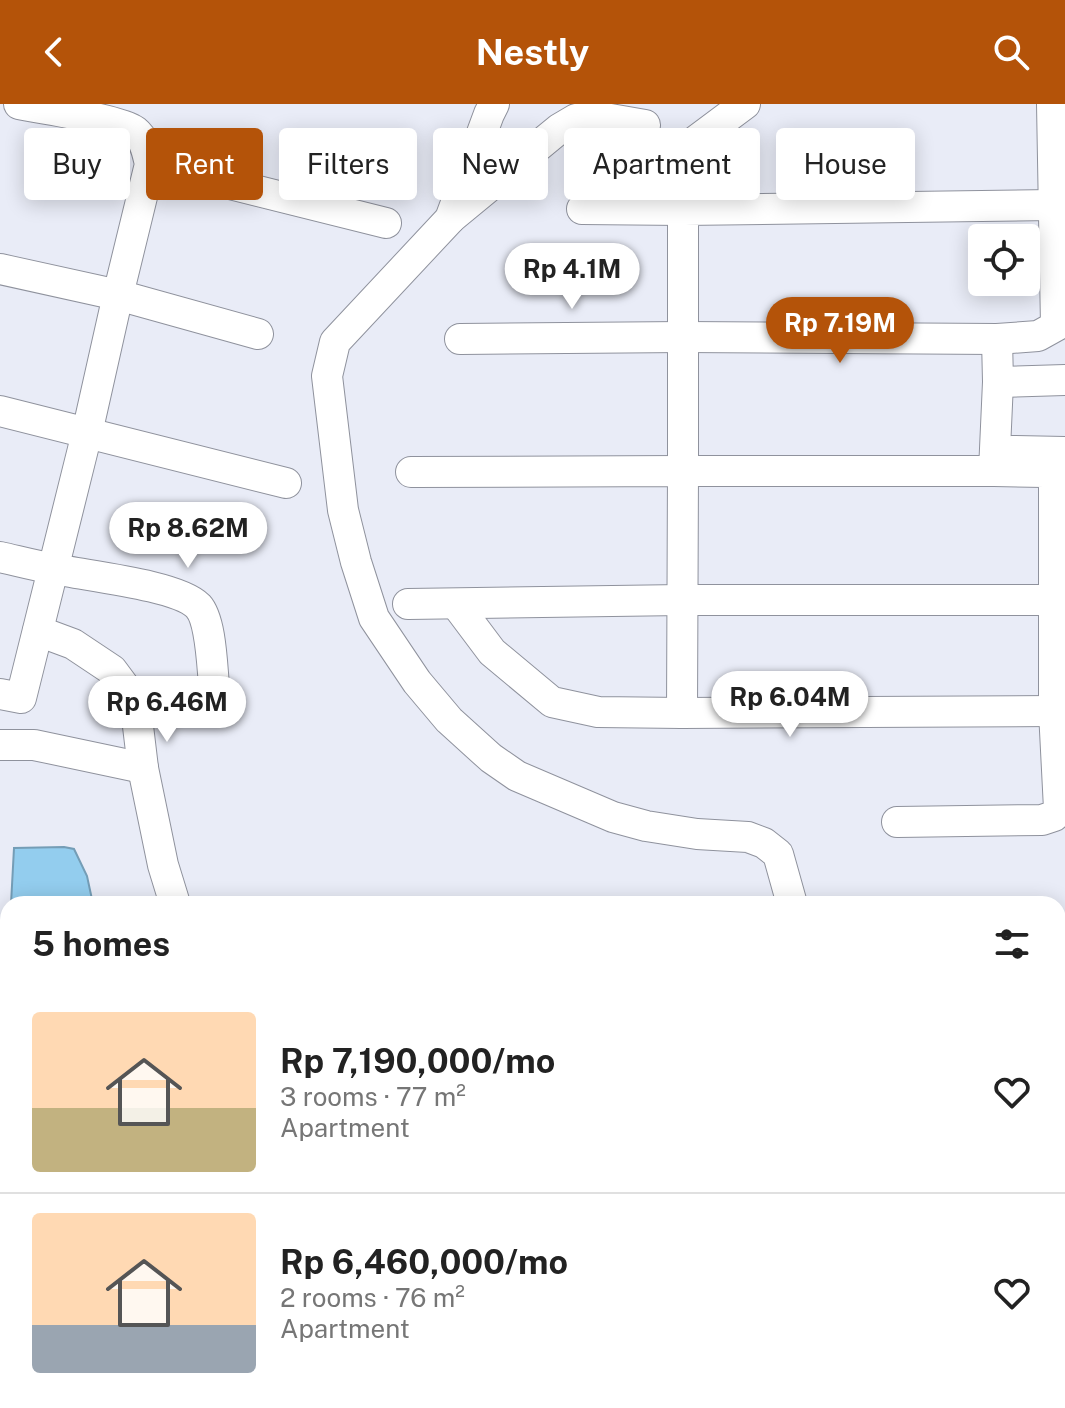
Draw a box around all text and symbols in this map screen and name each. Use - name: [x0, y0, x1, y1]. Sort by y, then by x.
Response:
- icon: back: [32, 30, 76, 74]
- icon: search: [989, 30, 1033, 74]
- text: Nestly: [476, 31, 589, 73]
- chip: Buy: [24, 128, 130, 200]
- chip: Rent: [146, 128, 263, 200]
- chip: Filters: [279, 128, 417, 200]
- chip: New: [433, 128, 548, 200]
- chip: Apartment: [564, 128, 760, 200]
- chip: House: [776, 128, 915, 200]
- map controls: [968, 224, 1040, 296]
- button: locate: [968, 224, 1040, 296]
- pin: Rp 4.1M: [498, 243, 646, 311]
- text: Rp 4.1M: [523, 253, 621, 284]
- pin: Rp 7.19M: [757, 297, 923, 365]
- text: Rp 7.19M: [784, 307, 896, 338]
- pin: Rp 8.62M: [105, 502, 271, 570]
- text: Rp 8.62M: [127, 512, 249, 543]
- pin: Rp 6.04M: [707, 671, 873, 739]
- pin: Rp 6.46M: [84, 676, 250, 744]
- text: Rp 6.04M: [729, 681, 851, 712]
- text: Rp 6.46M: [106, 686, 228, 717]
- icon: filters: [990, 922, 1034, 966]
- text: 5 homes: [32, 924, 170, 964]
- text: Rp 7,190,000/mo: [280, 1041, 555, 1081]
- icon: home: [96, 1044, 192, 1140]
- icon: heart: [990, 1070, 1034, 1114]
- text: 3 rooms · 77 m²: [280, 1081, 466, 1112]
- text: Apartment: [280, 1112, 410, 1143]
- text: Rp 6,460,000/mo: [280, 1242, 568, 1282]
- icon: home: [96, 1245, 192, 1341]
- icon: heart: [990, 1271, 1034, 1315]
- text: 2 rooms · 76 m²: [280, 1282, 465, 1313]
- text: Apartment: [280, 1313, 410, 1344]

